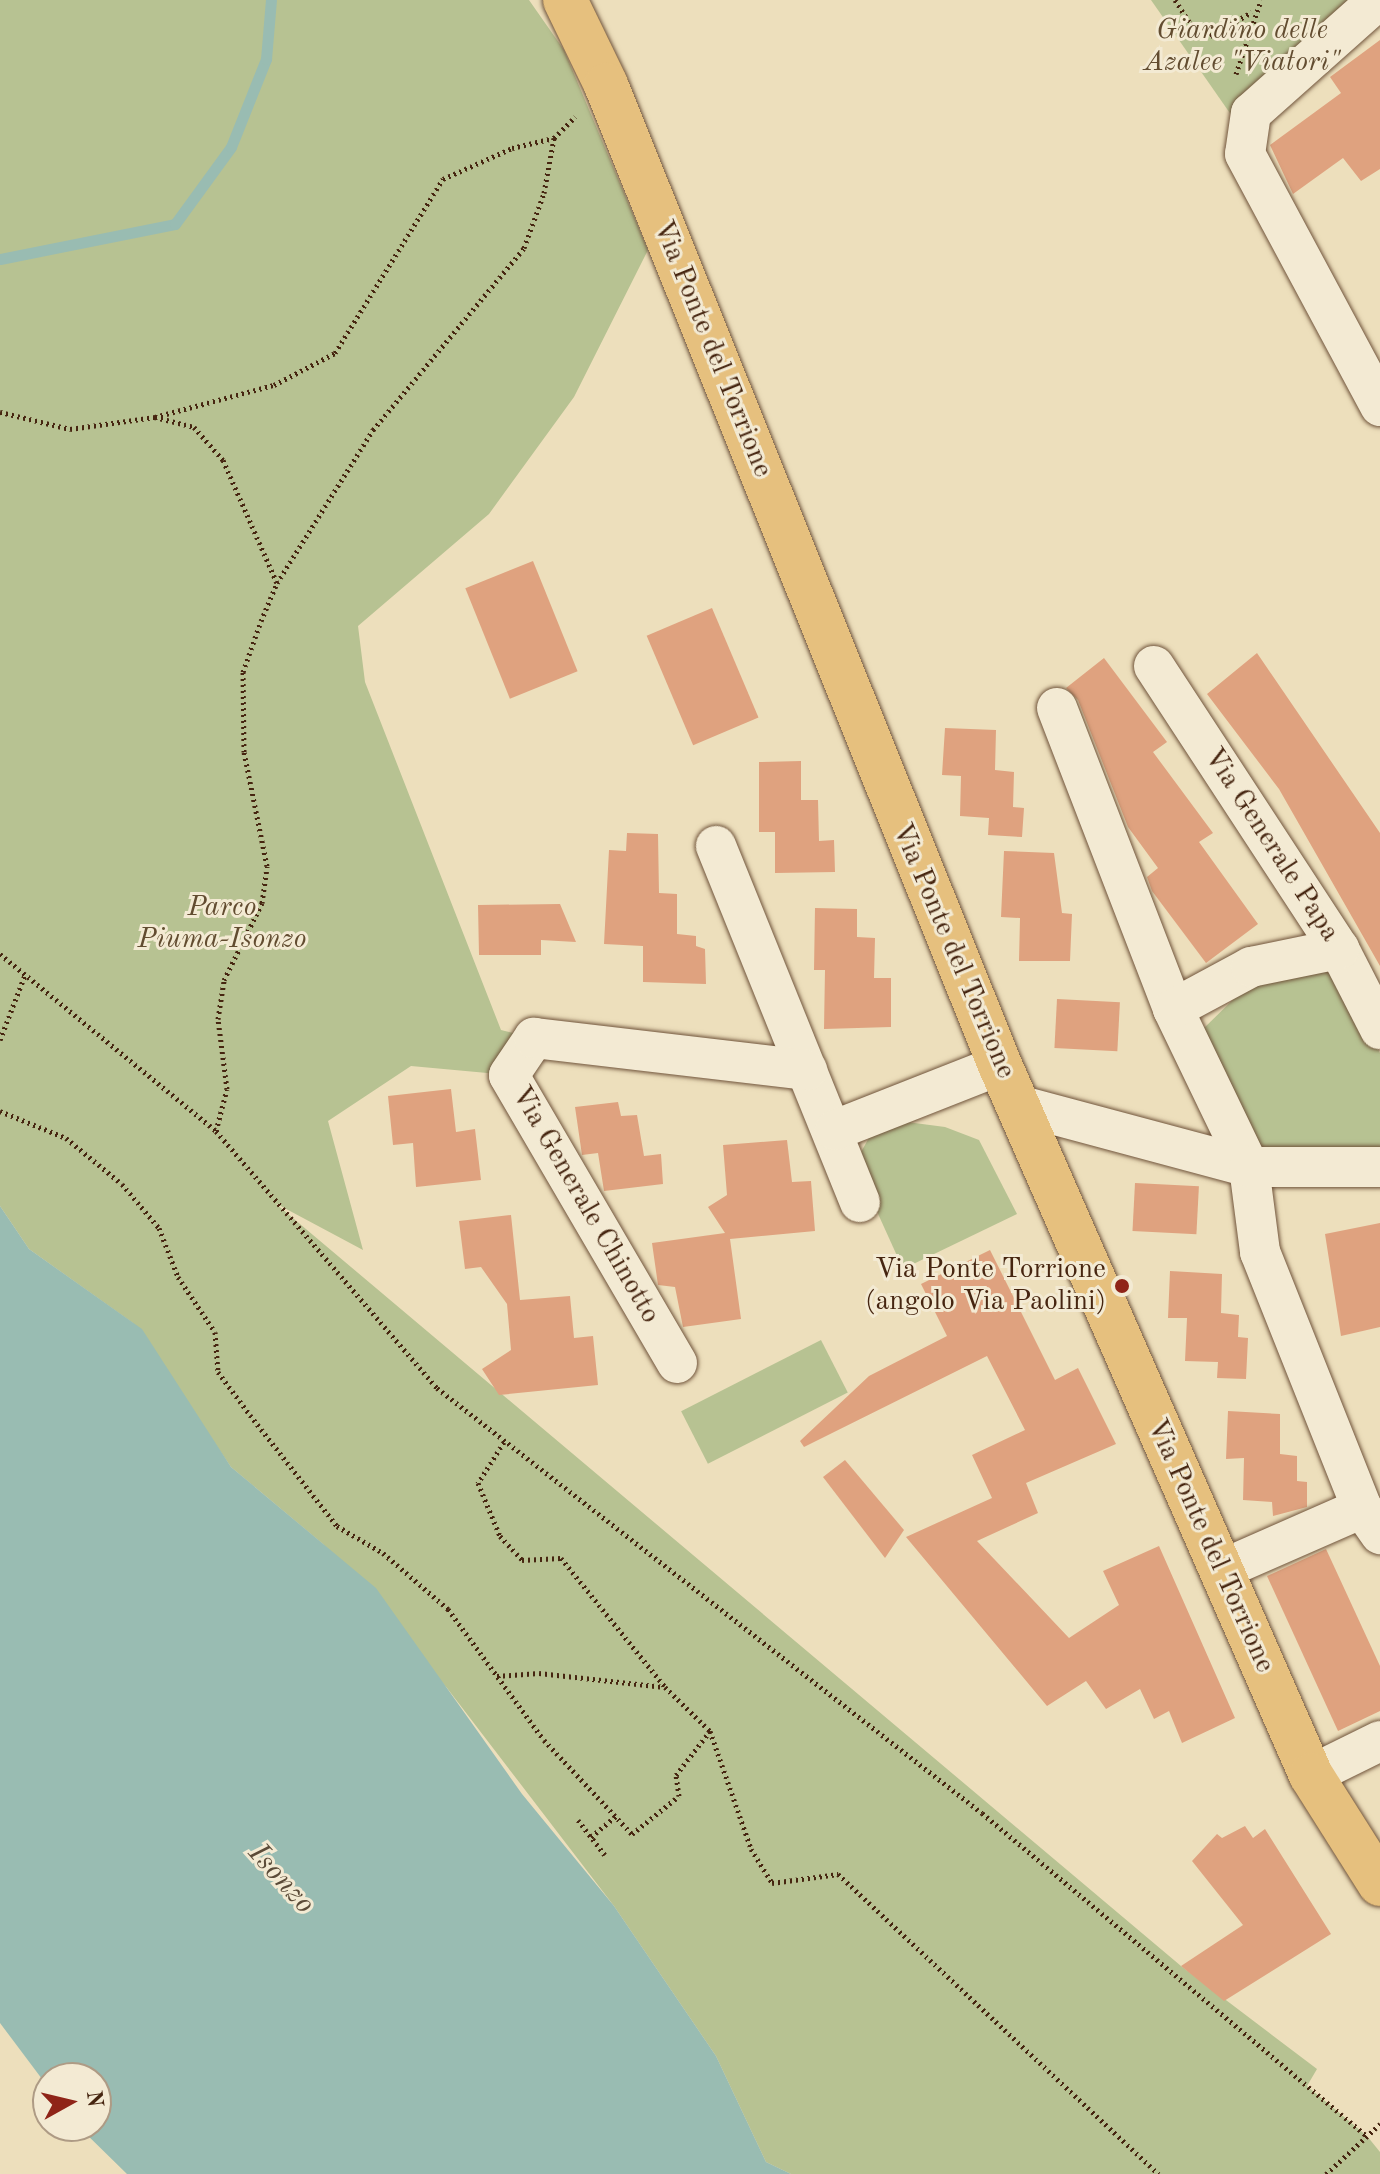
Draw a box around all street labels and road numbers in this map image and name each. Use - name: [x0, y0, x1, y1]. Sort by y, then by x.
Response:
- street label: Via Ponte del Torrione: [645, 216, 779, 482]
- street label: Via Generale Papa: [1196, 742, 1346, 948]
- street label: Via Ponte del Torrione: [884, 818, 1022, 1084]
- street label: Via Generale Chinotto: [503, 1080, 667, 1330]
- street label: Via Ponte del Torrione: [1139, 1414, 1281, 1678]

